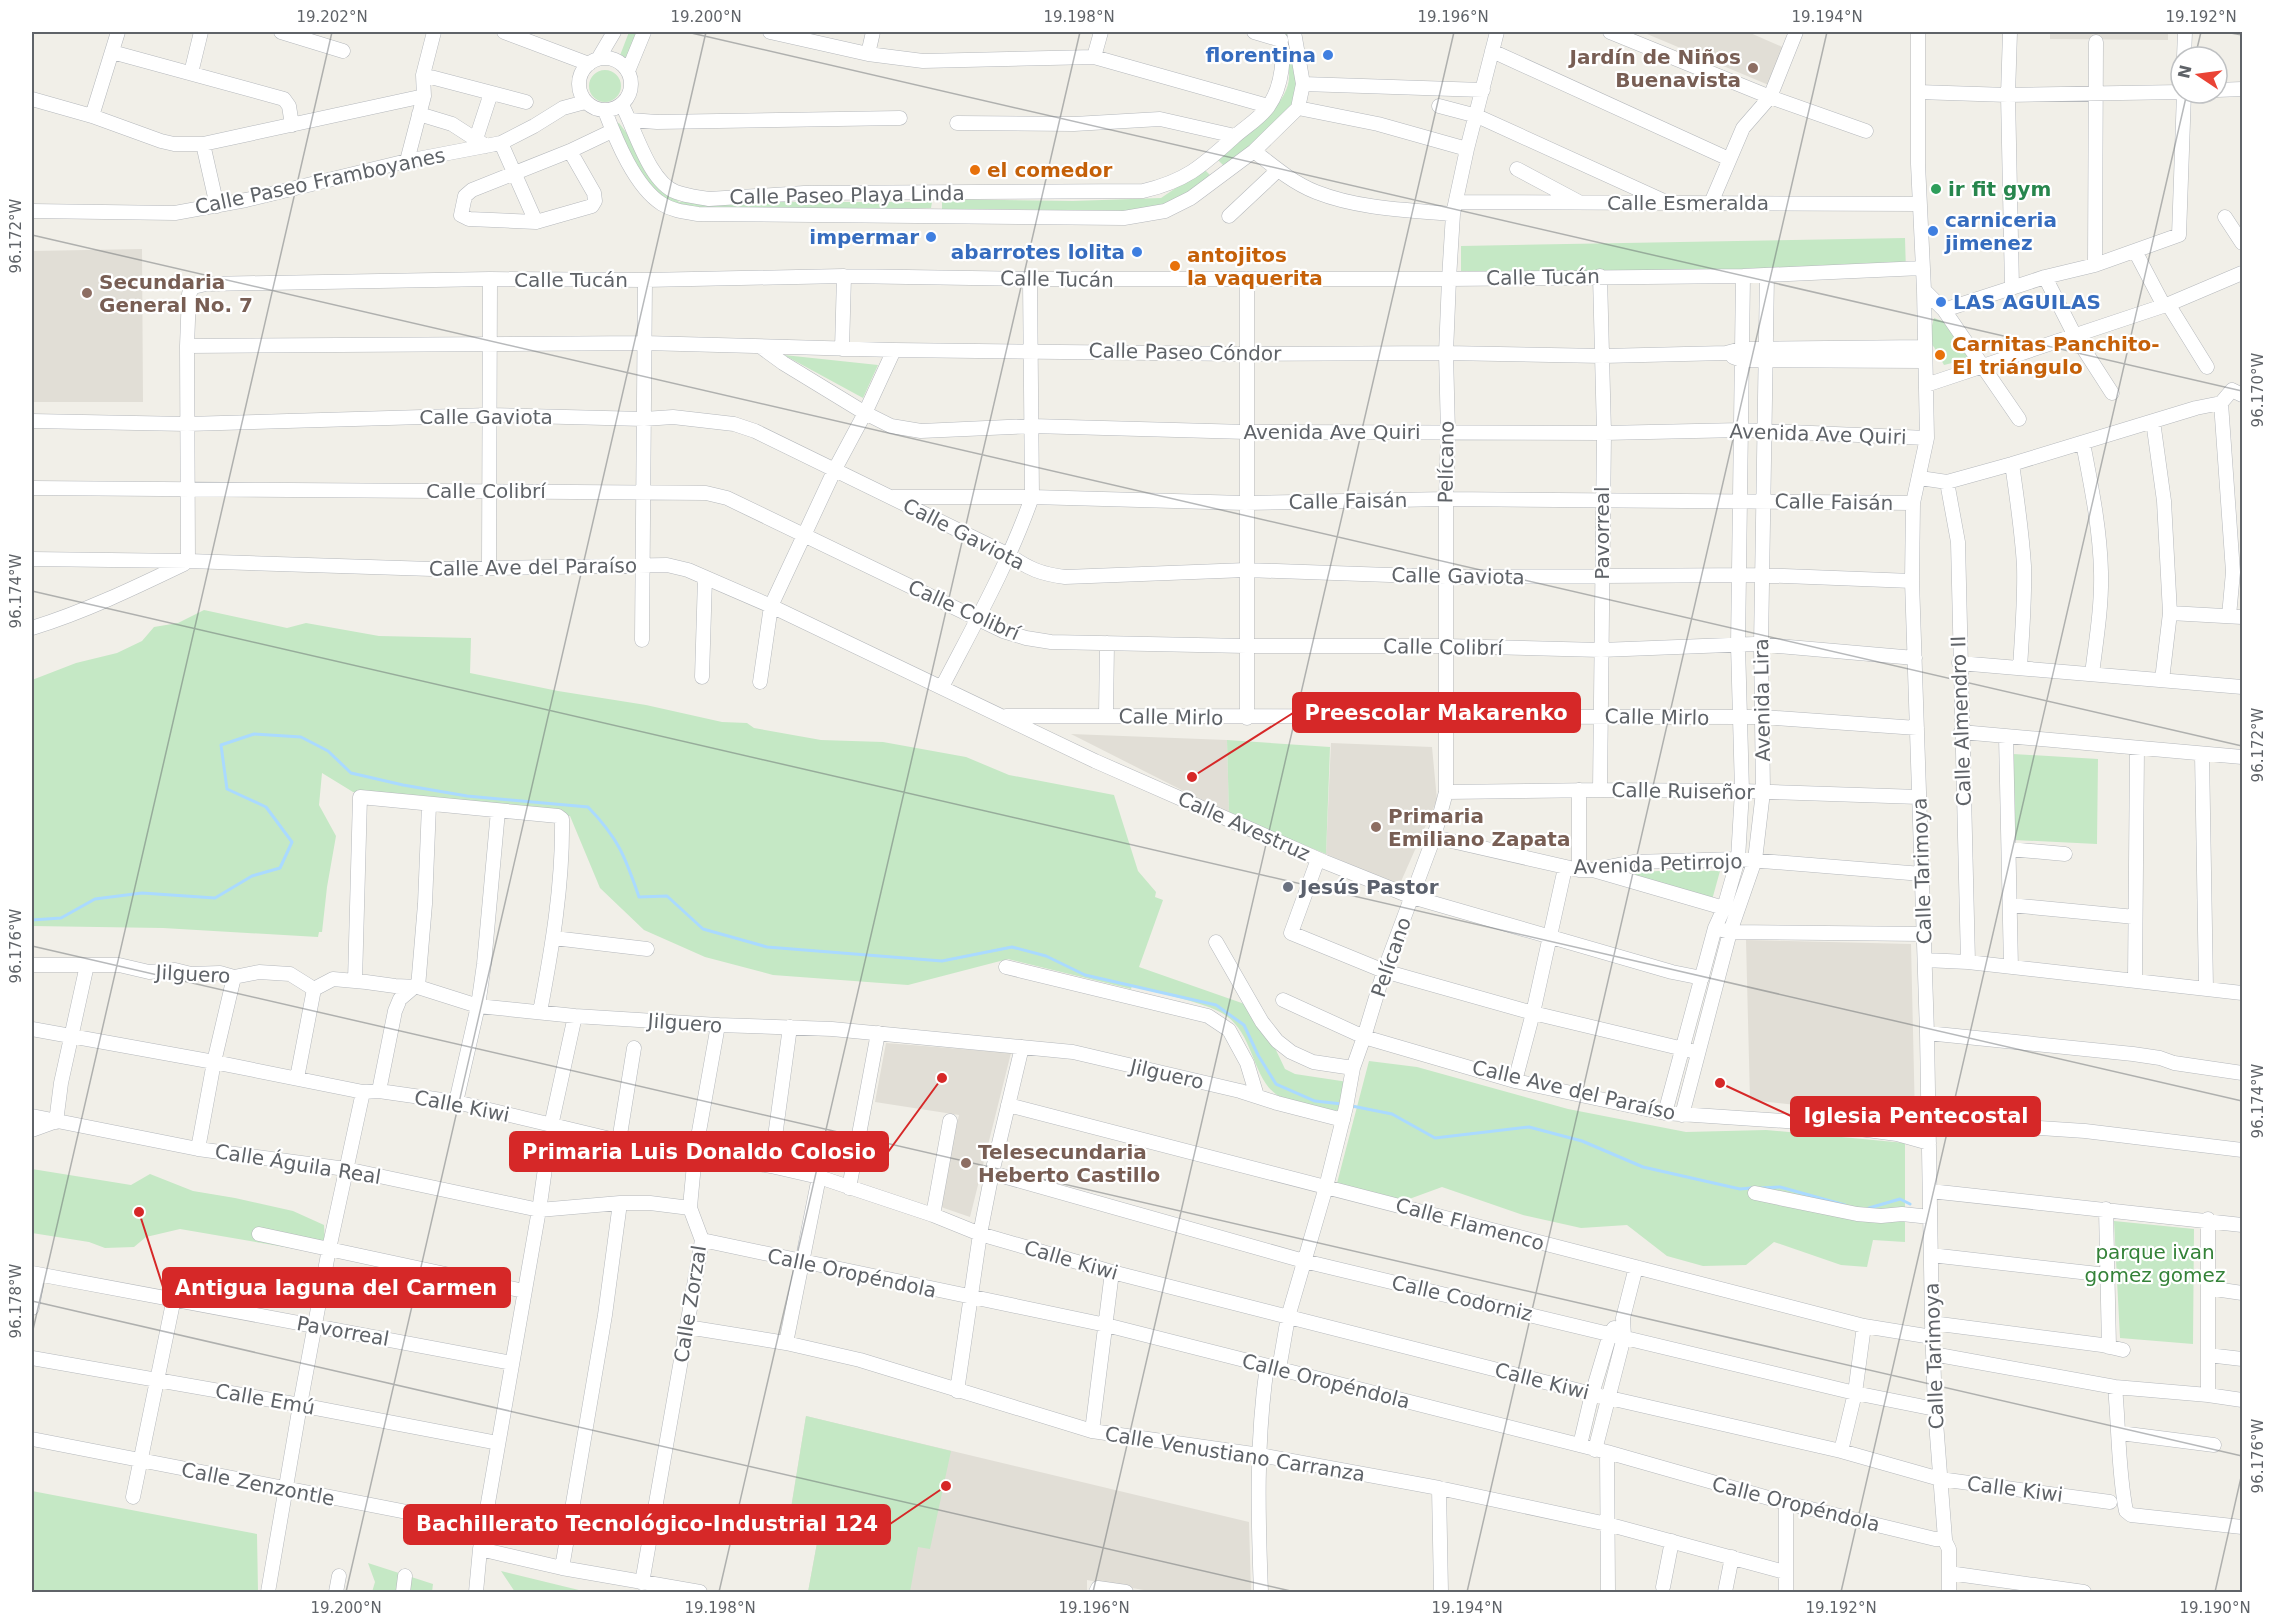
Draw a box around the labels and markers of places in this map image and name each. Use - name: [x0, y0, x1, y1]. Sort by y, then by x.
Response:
- place label: florentina: [1206, 43, 1316, 67]
- place label: Jardín de Niños Buenavista: [1568, 45, 1741, 92]
- marker: florentina: [1321, 48, 1335, 62]
- marker: Jardín de Niños Buenavista: [1746, 61, 1760, 75]
- place label: el comedor: [987, 158, 1112, 182]
- marker: el comedor: [968, 163, 982, 177]
- place label: ir fit gym: [1948, 177, 2051, 201]
- marker: ir fit gym: [1929, 182, 1943, 196]
- place label: carniceria jimenez: [1944, 208, 2057, 255]
- marker: carniceria jimenez: [1926, 224, 1940, 238]
- place label: impermar: [809, 225, 919, 249]
- marker: impermar: [924, 230, 938, 244]
- place label: abarrotes lolita: [951, 240, 1125, 264]
- place label: antojitos la vaquerita: [1187, 243, 1323, 290]
- marker: abarrotes lolita: [1130, 245, 1144, 259]
- marker: antojitos la vaquerita: [1168, 259, 1182, 273]
- place label: Secundaria General No. 7: [99, 270, 253, 317]
- marker: Secundaria General No. 7: [80, 286, 94, 300]
- place label: LAS AGUILAS: [1953, 290, 2101, 314]
- marker: LAS AGUILAS: [1934, 295, 1948, 309]
- place label: Carnitas Panchito- El triángulo: [1952, 332, 2159, 379]
- marker: Carnitas Panchito- El triángulo: [1933, 348, 1947, 362]
- callout: Preescolar Makarenko: [1293, 693, 1580, 732]
- place label: Primaria Emiliano Zapata: [1388, 804, 1570, 851]
- marker: Primaria Emiliano Zapata: [1369, 820, 1383, 834]
- place label: Jesús Pastor: [1298, 875, 1439, 899]
- marker: Jesús Pastor: [1281, 880, 1295, 894]
- callout: Iglesia Pentecostal: [1791, 1097, 2040, 1136]
- callout: Primaria Luis Donaldo Colosio: [510, 1132, 888, 1171]
- place label: Telesecundaria Heberto Castillo: [978, 1140, 1160, 1187]
- marker: Telesecundaria Heberto Castillo: [959, 1156, 973, 1170]
- callout: Antigua laguna del Carmen: [163, 1268, 510, 1307]
- callout: Bachillerato Tecnológico-Industrial 124: [404, 1505, 890, 1544]

